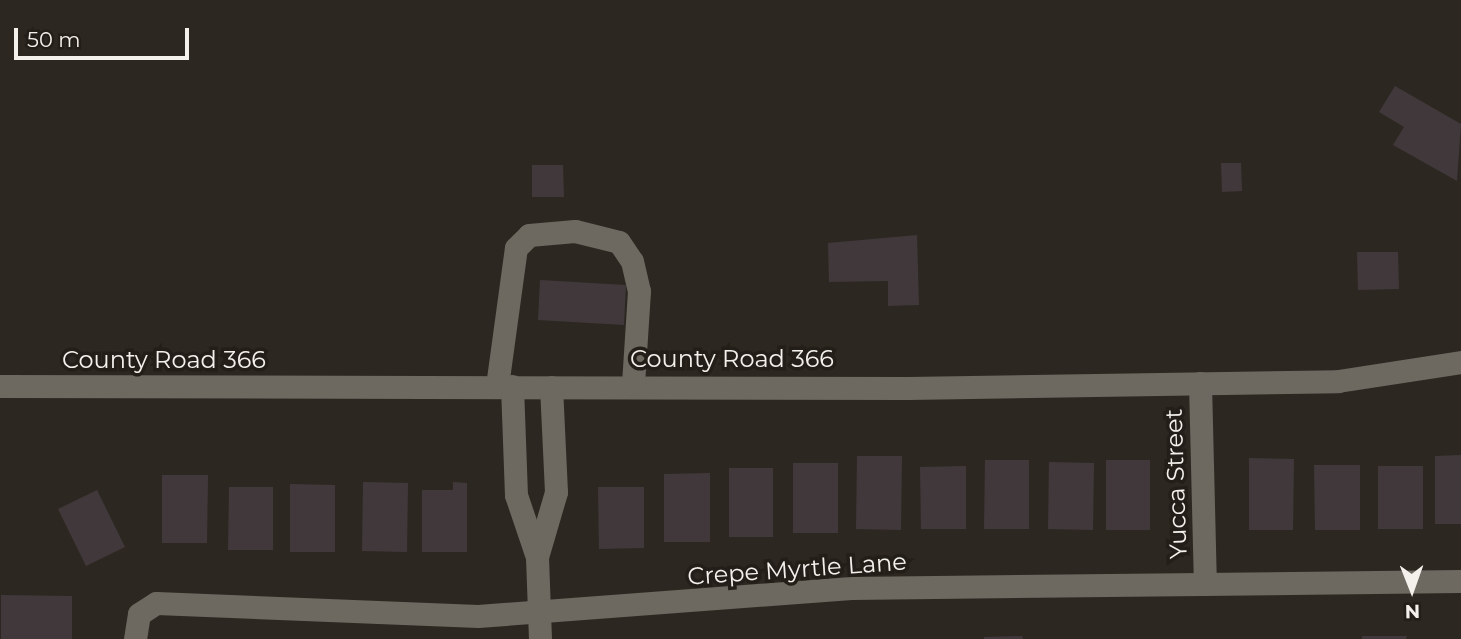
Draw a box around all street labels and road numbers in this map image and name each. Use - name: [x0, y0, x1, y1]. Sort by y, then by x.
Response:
- street label: County Road 366: [630, 345, 834, 373]
- street label: County Road 366: [62, 346, 266, 374]
- street label: Yucca Street: [1159, 408, 1193, 560]
- street label: Crepe Myrtle Lane: [686, 547, 908, 591]

